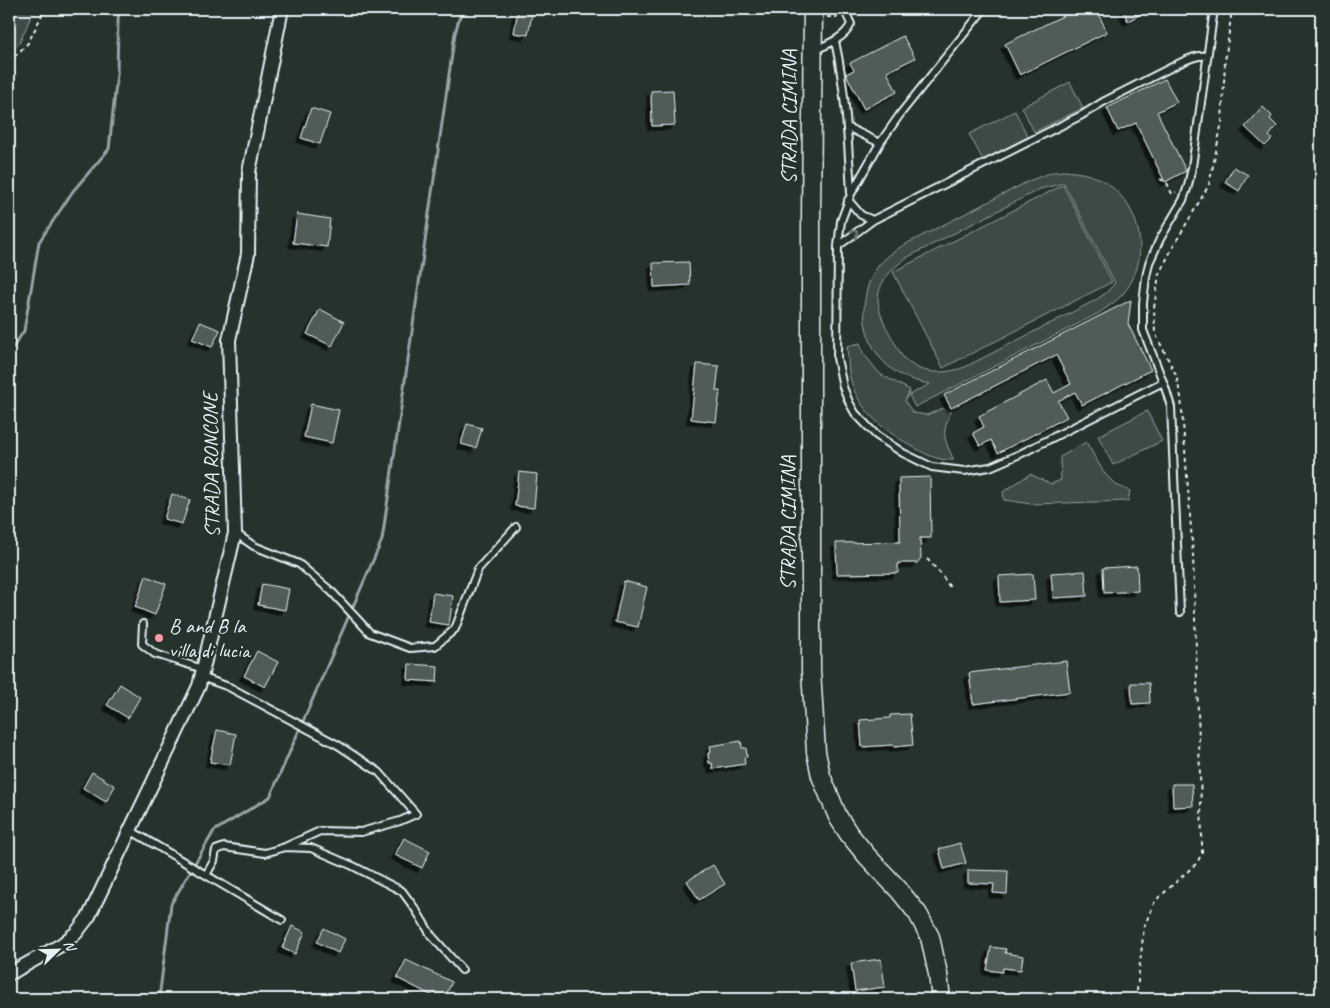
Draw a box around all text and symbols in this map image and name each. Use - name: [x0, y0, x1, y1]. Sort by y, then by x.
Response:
- street label: STRADA CIMINA: [776, 49, 802, 184]
- one-way arrow: [850, 230, 859, 239]
- street label: STRADA RONCONE: [197, 390, 225, 538]
- street label: STRADA CIMINA: [775, 455, 801, 590]
- place label: B and B la villa di lucia: [169, 613, 252, 663]
- marker: B and B la villa di lucia: [153, 632, 165, 644]
- north arrow: [32, 926, 82, 976]
- text: N: [60, 938, 80, 955]

